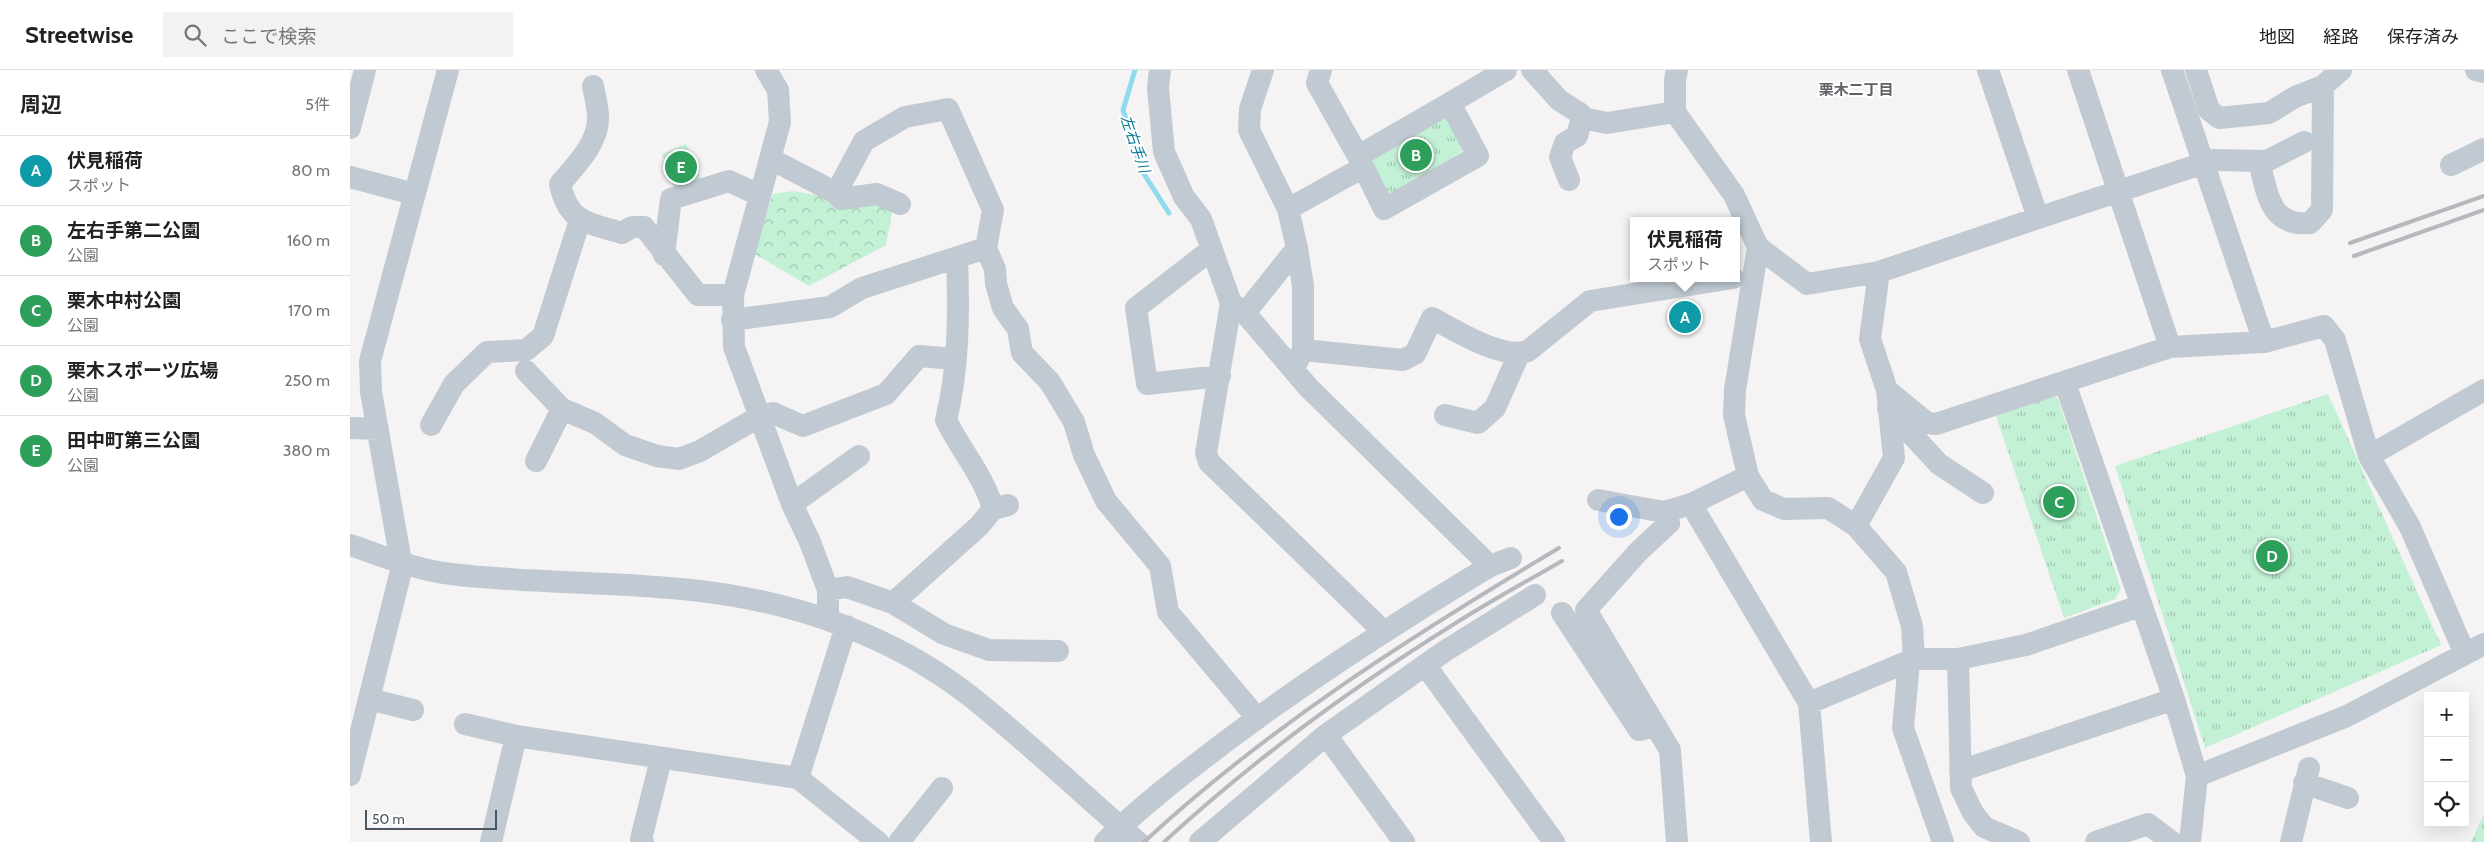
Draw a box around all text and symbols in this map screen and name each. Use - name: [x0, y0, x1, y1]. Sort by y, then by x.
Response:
- search box: [163, 12, 513, 57]
- text: Streetwise: [25, 20, 133, 49]
- icon: search: [181, 21, 209, 49]
- text: ここで検索: [221, 25, 316, 48]
- text: 地図: [2259, 26, 2295, 48]
- text: 経路: [2323, 26, 2359, 48]
- text: 保存済み: [2387, 26, 2459, 48]
- district label: 栗木二丁目: [1818, 81, 1894, 99]
- text: 周辺: [20, 92, 62, 117]
- text: 5件: [305, 95, 330, 114]
- water label: 左右手川: [1117, 113, 1154, 177]
- pin: B: [1400, 136, 1432, 174]
- pin: E: [665, 148, 697, 186]
- text: 伏見稲荷: [67, 149, 143, 172]
- text: A: [31, 161, 41, 180]
- text: 80 m: [292, 161, 330, 180]
- text: スポット: [67, 176, 131, 195]
- popup: [1630, 217, 1740, 282]
- text: 左右手第二公園: [67, 219, 200, 242]
- text: 伏見稲荷: [1647, 228, 1723, 251]
- text: B: [31, 231, 41, 250]
- text: 160 m: [287, 231, 330, 250]
- text: 公園: [67, 246, 99, 265]
- text: スポット: [1647, 255, 1711, 274]
- text: 栗木中村公園: [67, 289, 181, 312]
- pin: A: [1669, 298, 1701, 336]
- text: C: [31, 301, 41, 320]
- text: 170 m: [288, 301, 330, 320]
- text: 公園: [67, 316, 99, 335]
- text: 栗木スポーツ広場: [67, 359, 219, 382]
- text: D: [30, 371, 42, 390]
- text: 250 m: [284, 371, 330, 390]
- text: 公園: [67, 386, 99, 405]
- text: 田中町第三公園: [67, 429, 200, 452]
- text: E: [31, 441, 41, 460]
- text: 380 m: [283, 441, 330, 460]
- text: 公園: [67, 456, 99, 475]
- pin: C: [2043, 483, 2075, 521]
- your location: [1606, 504, 1632, 530]
- pin: D: [2256, 537, 2288, 575]
- map controls: [2424, 692, 2469, 827]
- button: +: [2424, 692, 2469, 737]
- button: −: [2424, 737, 2469, 782]
- button: locate: [2424, 782, 2469, 827]
- scale bar: [365, 807, 498, 830]
- text: 50 m: [372, 810, 405, 828]

